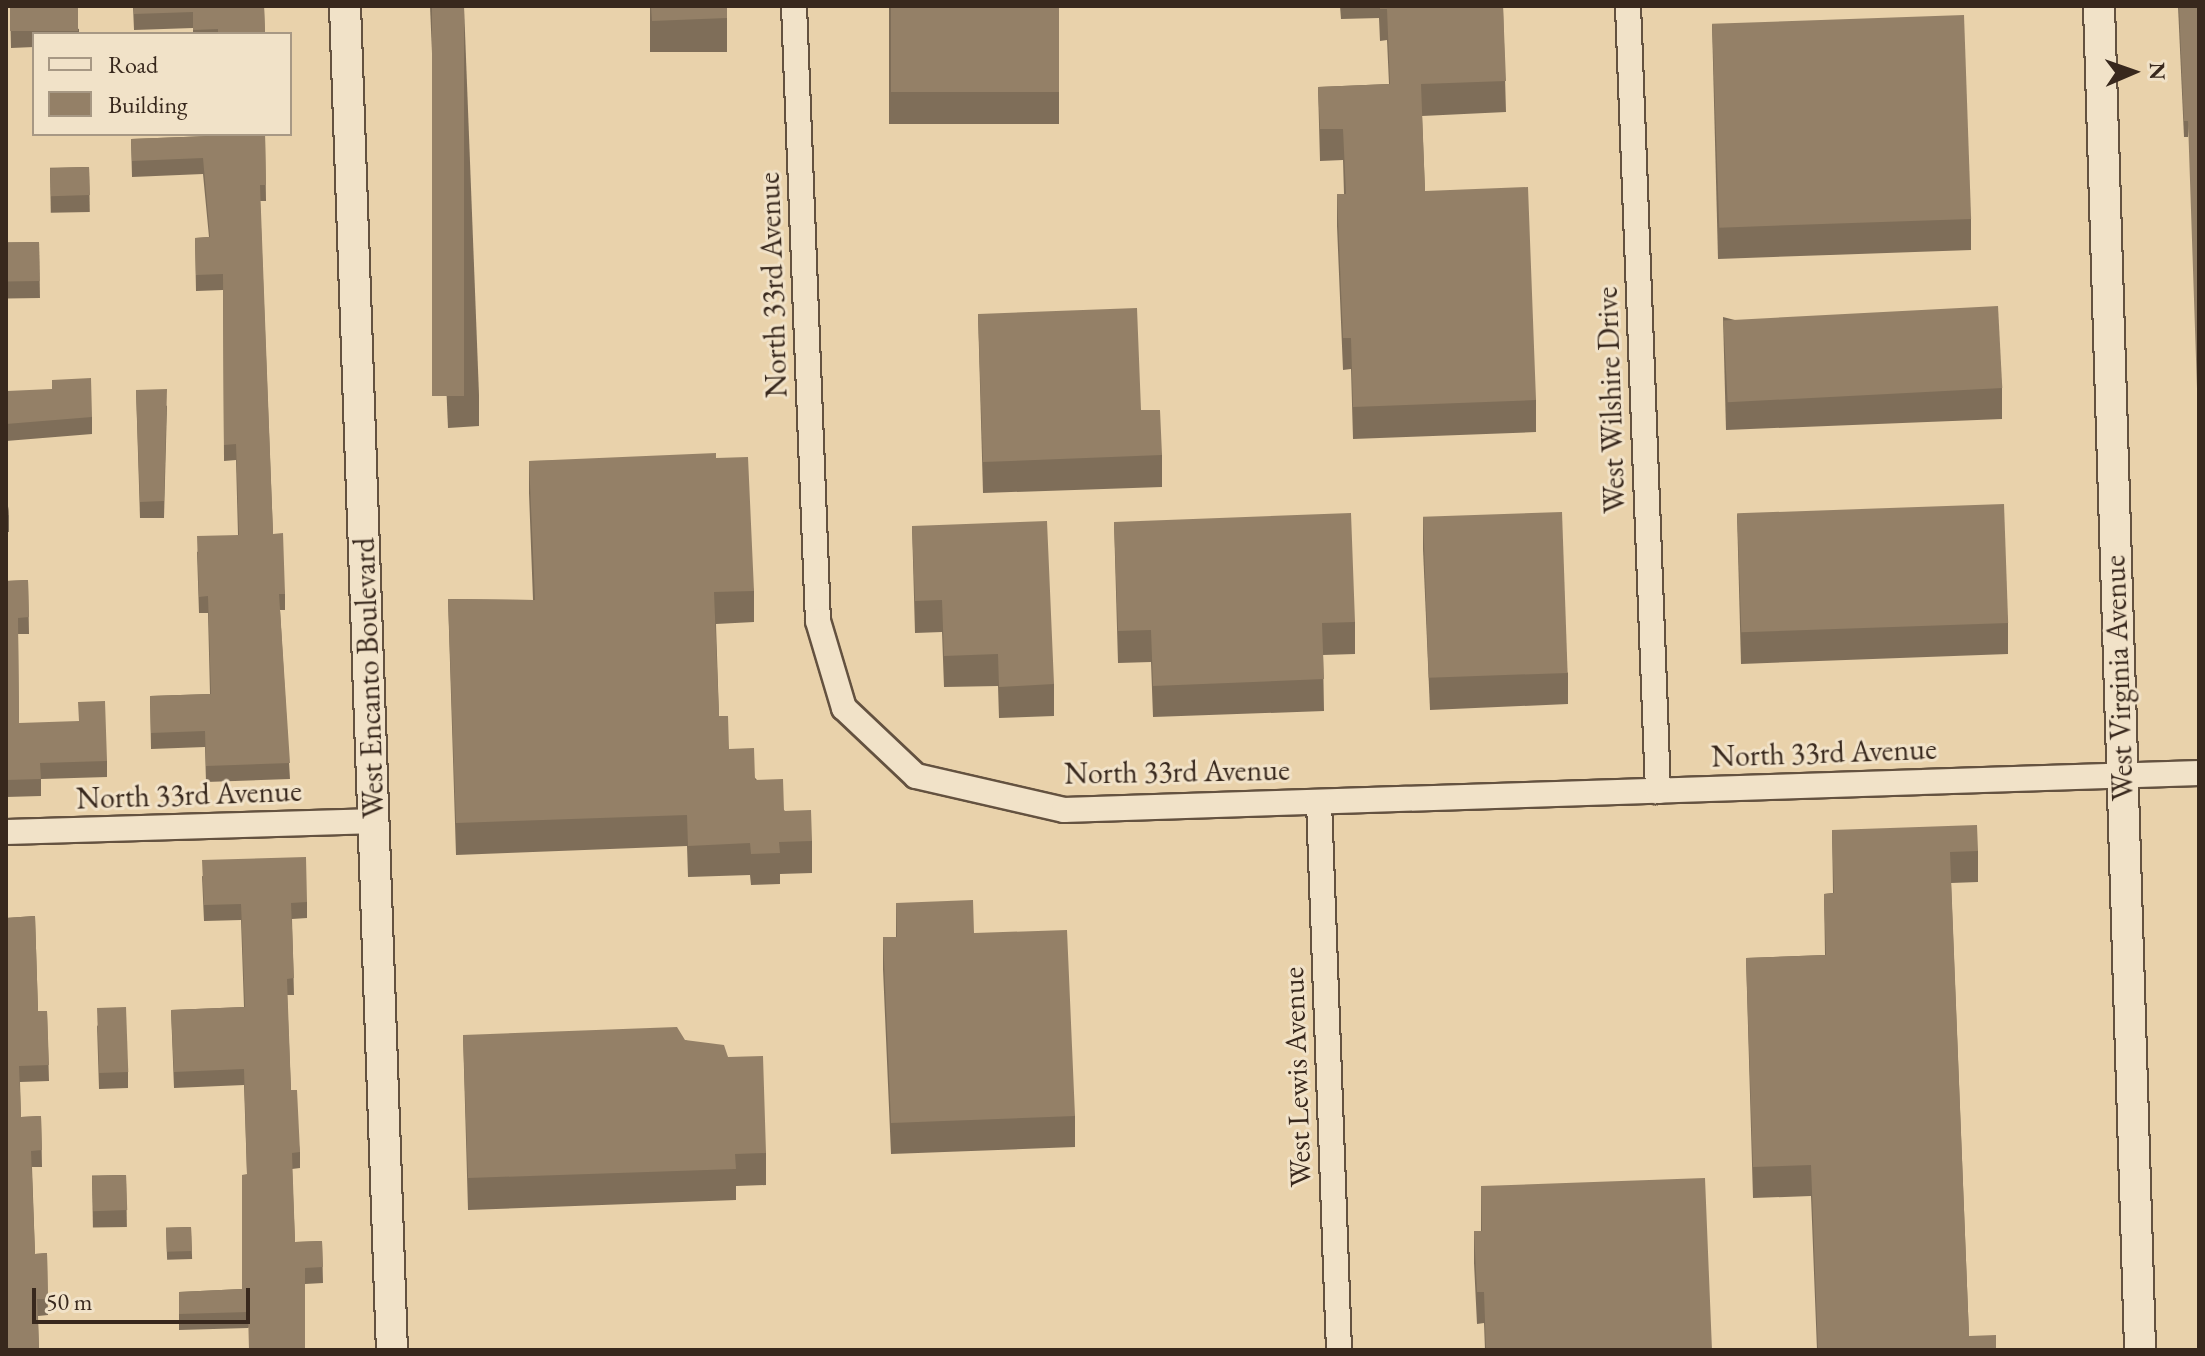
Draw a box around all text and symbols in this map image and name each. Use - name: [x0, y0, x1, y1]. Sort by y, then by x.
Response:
- legend: [32, 32, 292, 136]
- north arrow: [2093, 32, 2173, 112]
- text: Road: [108, 49, 158, 80]
- text: N: [2143, 62, 2172, 81]
- text: Building: [108, 89, 188, 120]
- street label: North 33rd Avenue: [751, 172, 795, 398]
- street label: West Wilshire Drive: [1589, 286, 1633, 514]
- street label: West Encanto Boulevard: [346, 537, 392, 819]
- street label: West Virginia Avenue: [2097, 555, 2141, 801]
- street label: North 33rd Avenue: [1711, 731, 1937, 775]
- street label: North 33rd Avenue: [1064, 752, 1290, 792]
- street label: North 33rd Avenue: [76, 773, 302, 817]
- street label: West Lewis Avenue: [1275, 966, 1319, 1188]
- scale bar: [36, 1272, 254, 1322]
- text: 50 m: [46, 1286, 93, 1317]

